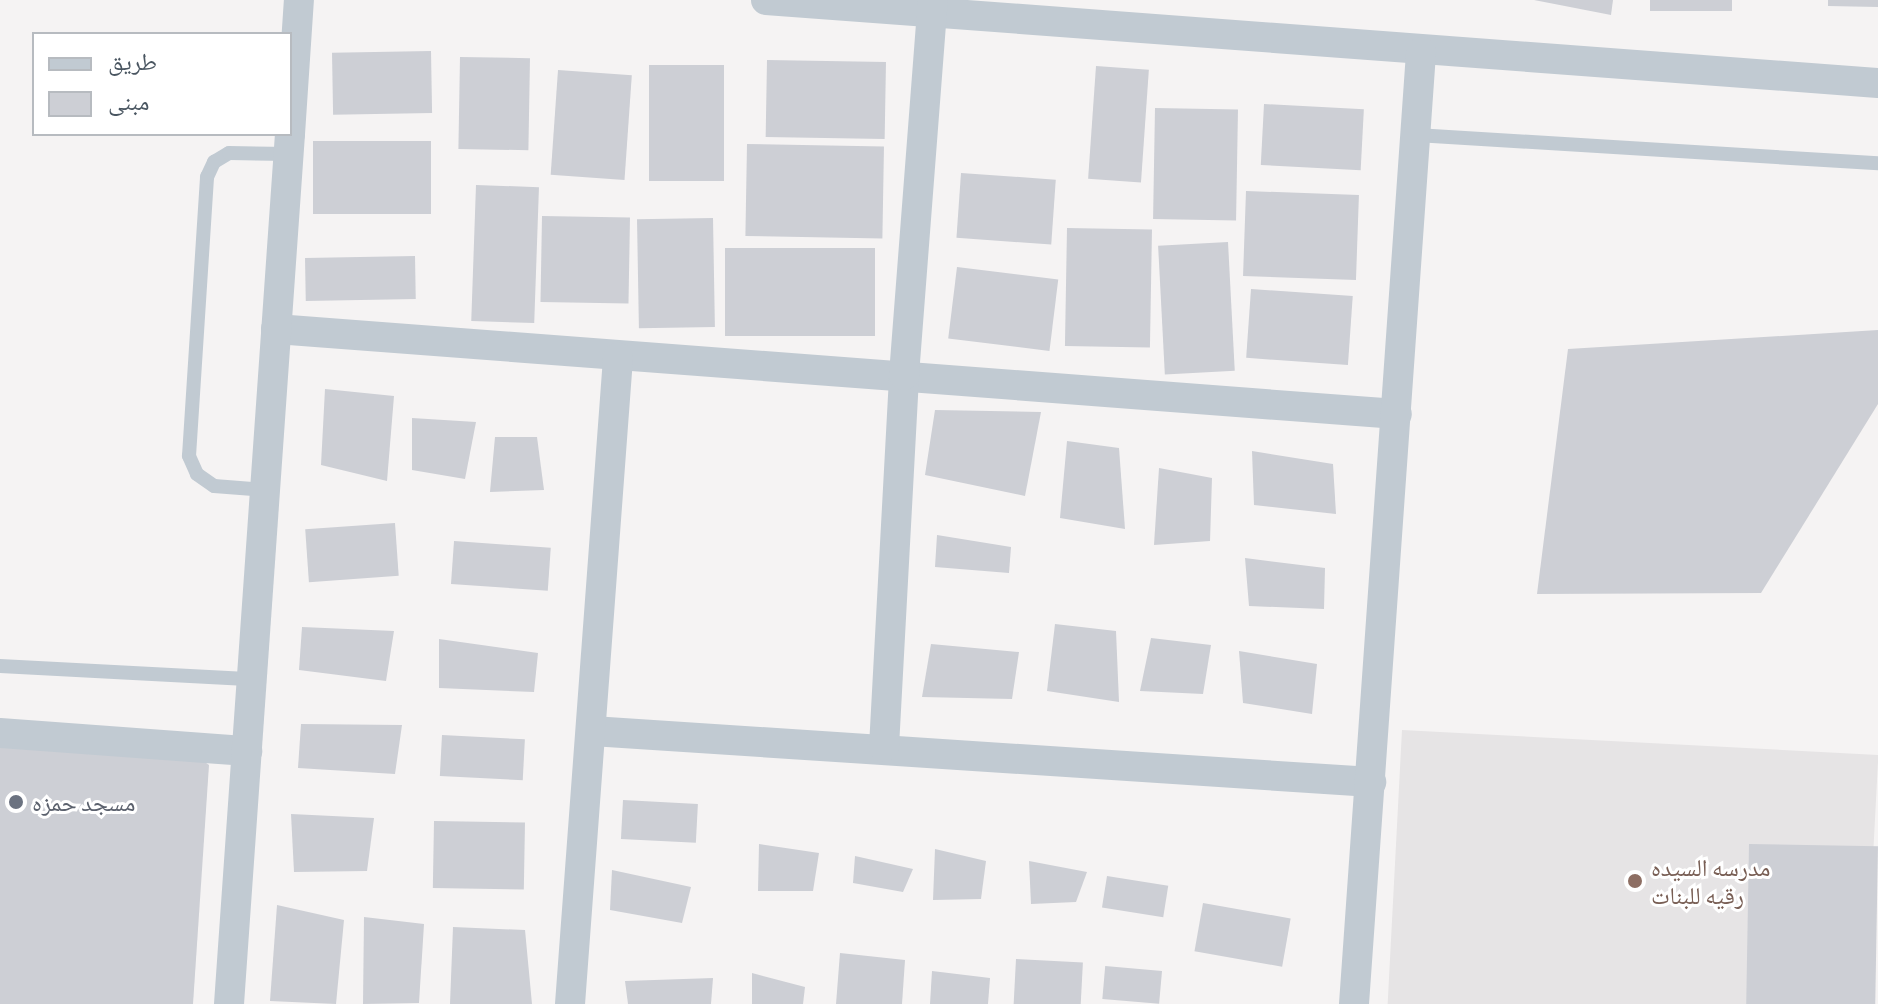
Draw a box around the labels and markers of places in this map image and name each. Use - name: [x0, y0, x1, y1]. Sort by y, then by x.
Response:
- place label: مسجد حمزه: [32, 788, 135, 816]
- marker: مسجد حمزه: [7, 793, 25, 811]
- place label: مدرسه السيده رقيه للبنات: [1651, 853, 1770, 909]
- marker: مدرسه السيده رقيه للبنات: [1626, 872, 1644, 890]

